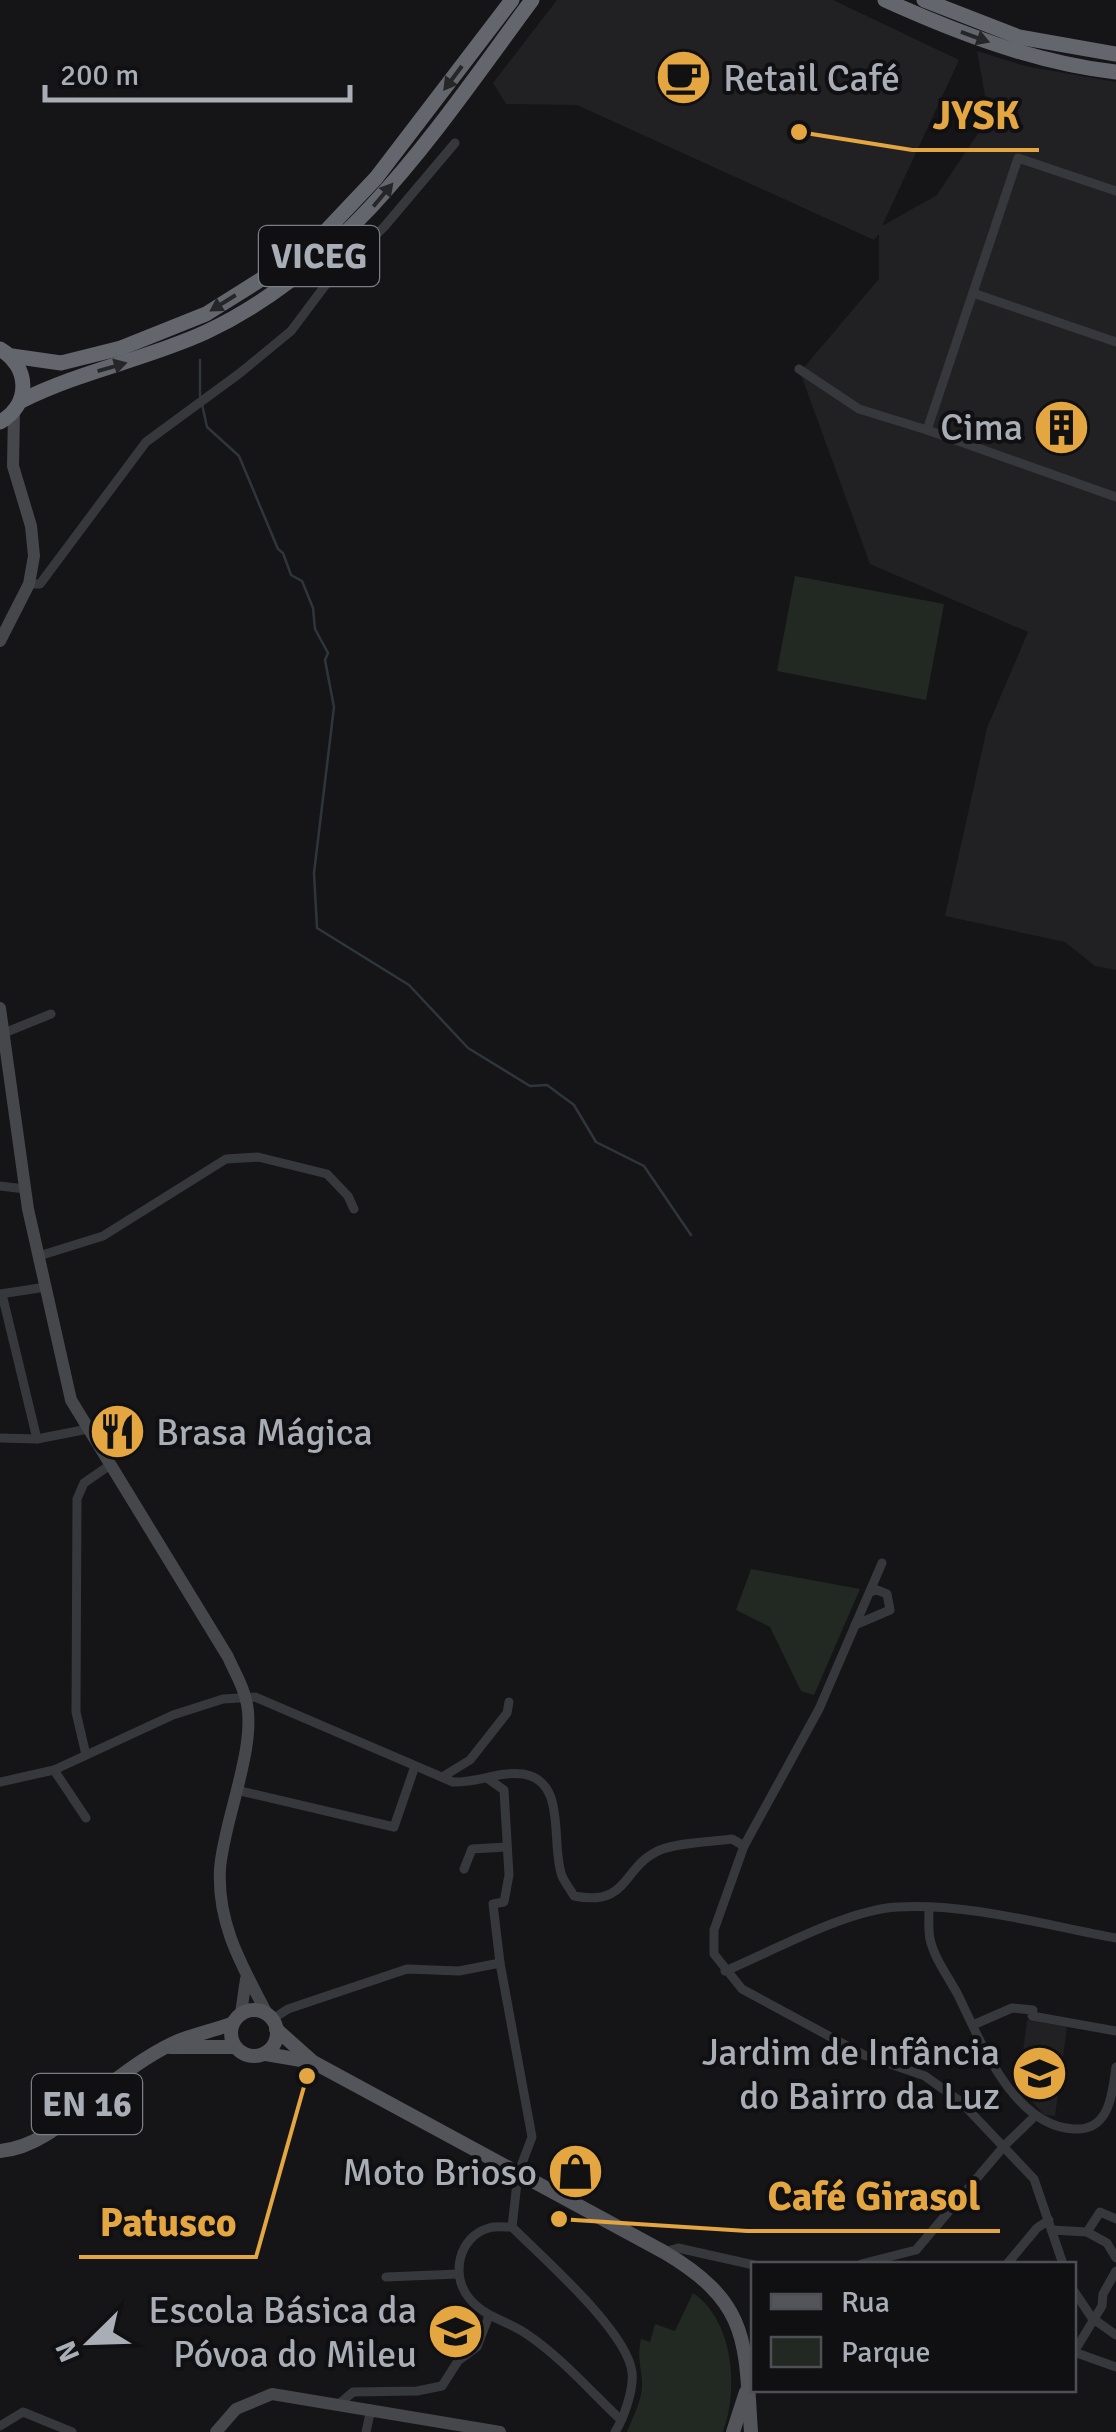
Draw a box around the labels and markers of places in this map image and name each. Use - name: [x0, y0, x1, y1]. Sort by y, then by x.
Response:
- cafe icon: Retail Café: [654, 48, 714, 108]
- place label: Retail Café: [723, 55, 900, 102]
- callout: JYSK: [912, 80, 1039, 150]
- building icon: Cima: [1032, 397, 1092, 457]
- place label: Cima: [940, 404, 1023, 451]
- restaurant icon: Brasa Mágica: [87, 1402, 147, 1462]
- place label: Brasa Mágica: [156, 1409, 373, 1456]
- place label: Jardim de Infância do Bairro da Luz: [702, 2029, 1000, 2120]
- school or university icon: Jardim de Infância do Bairro da Luz: [1009, 2044, 1069, 2104]
- shop icon: Moto Brioso: [546, 2142, 606, 2202]
- place label: Moto Brioso: [342, 2149, 537, 2196]
- callout: Café Girasol: [747, 2161, 1000, 2231]
- callout: Patusco: [79, 2187, 256, 2257]
- place label: Escola Básica da Póvoa do Mileu: [148, 2287, 417, 2378]
- school or university icon: Escola Básica da Póvoa do Mileu: [426, 2302, 486, 2362]

